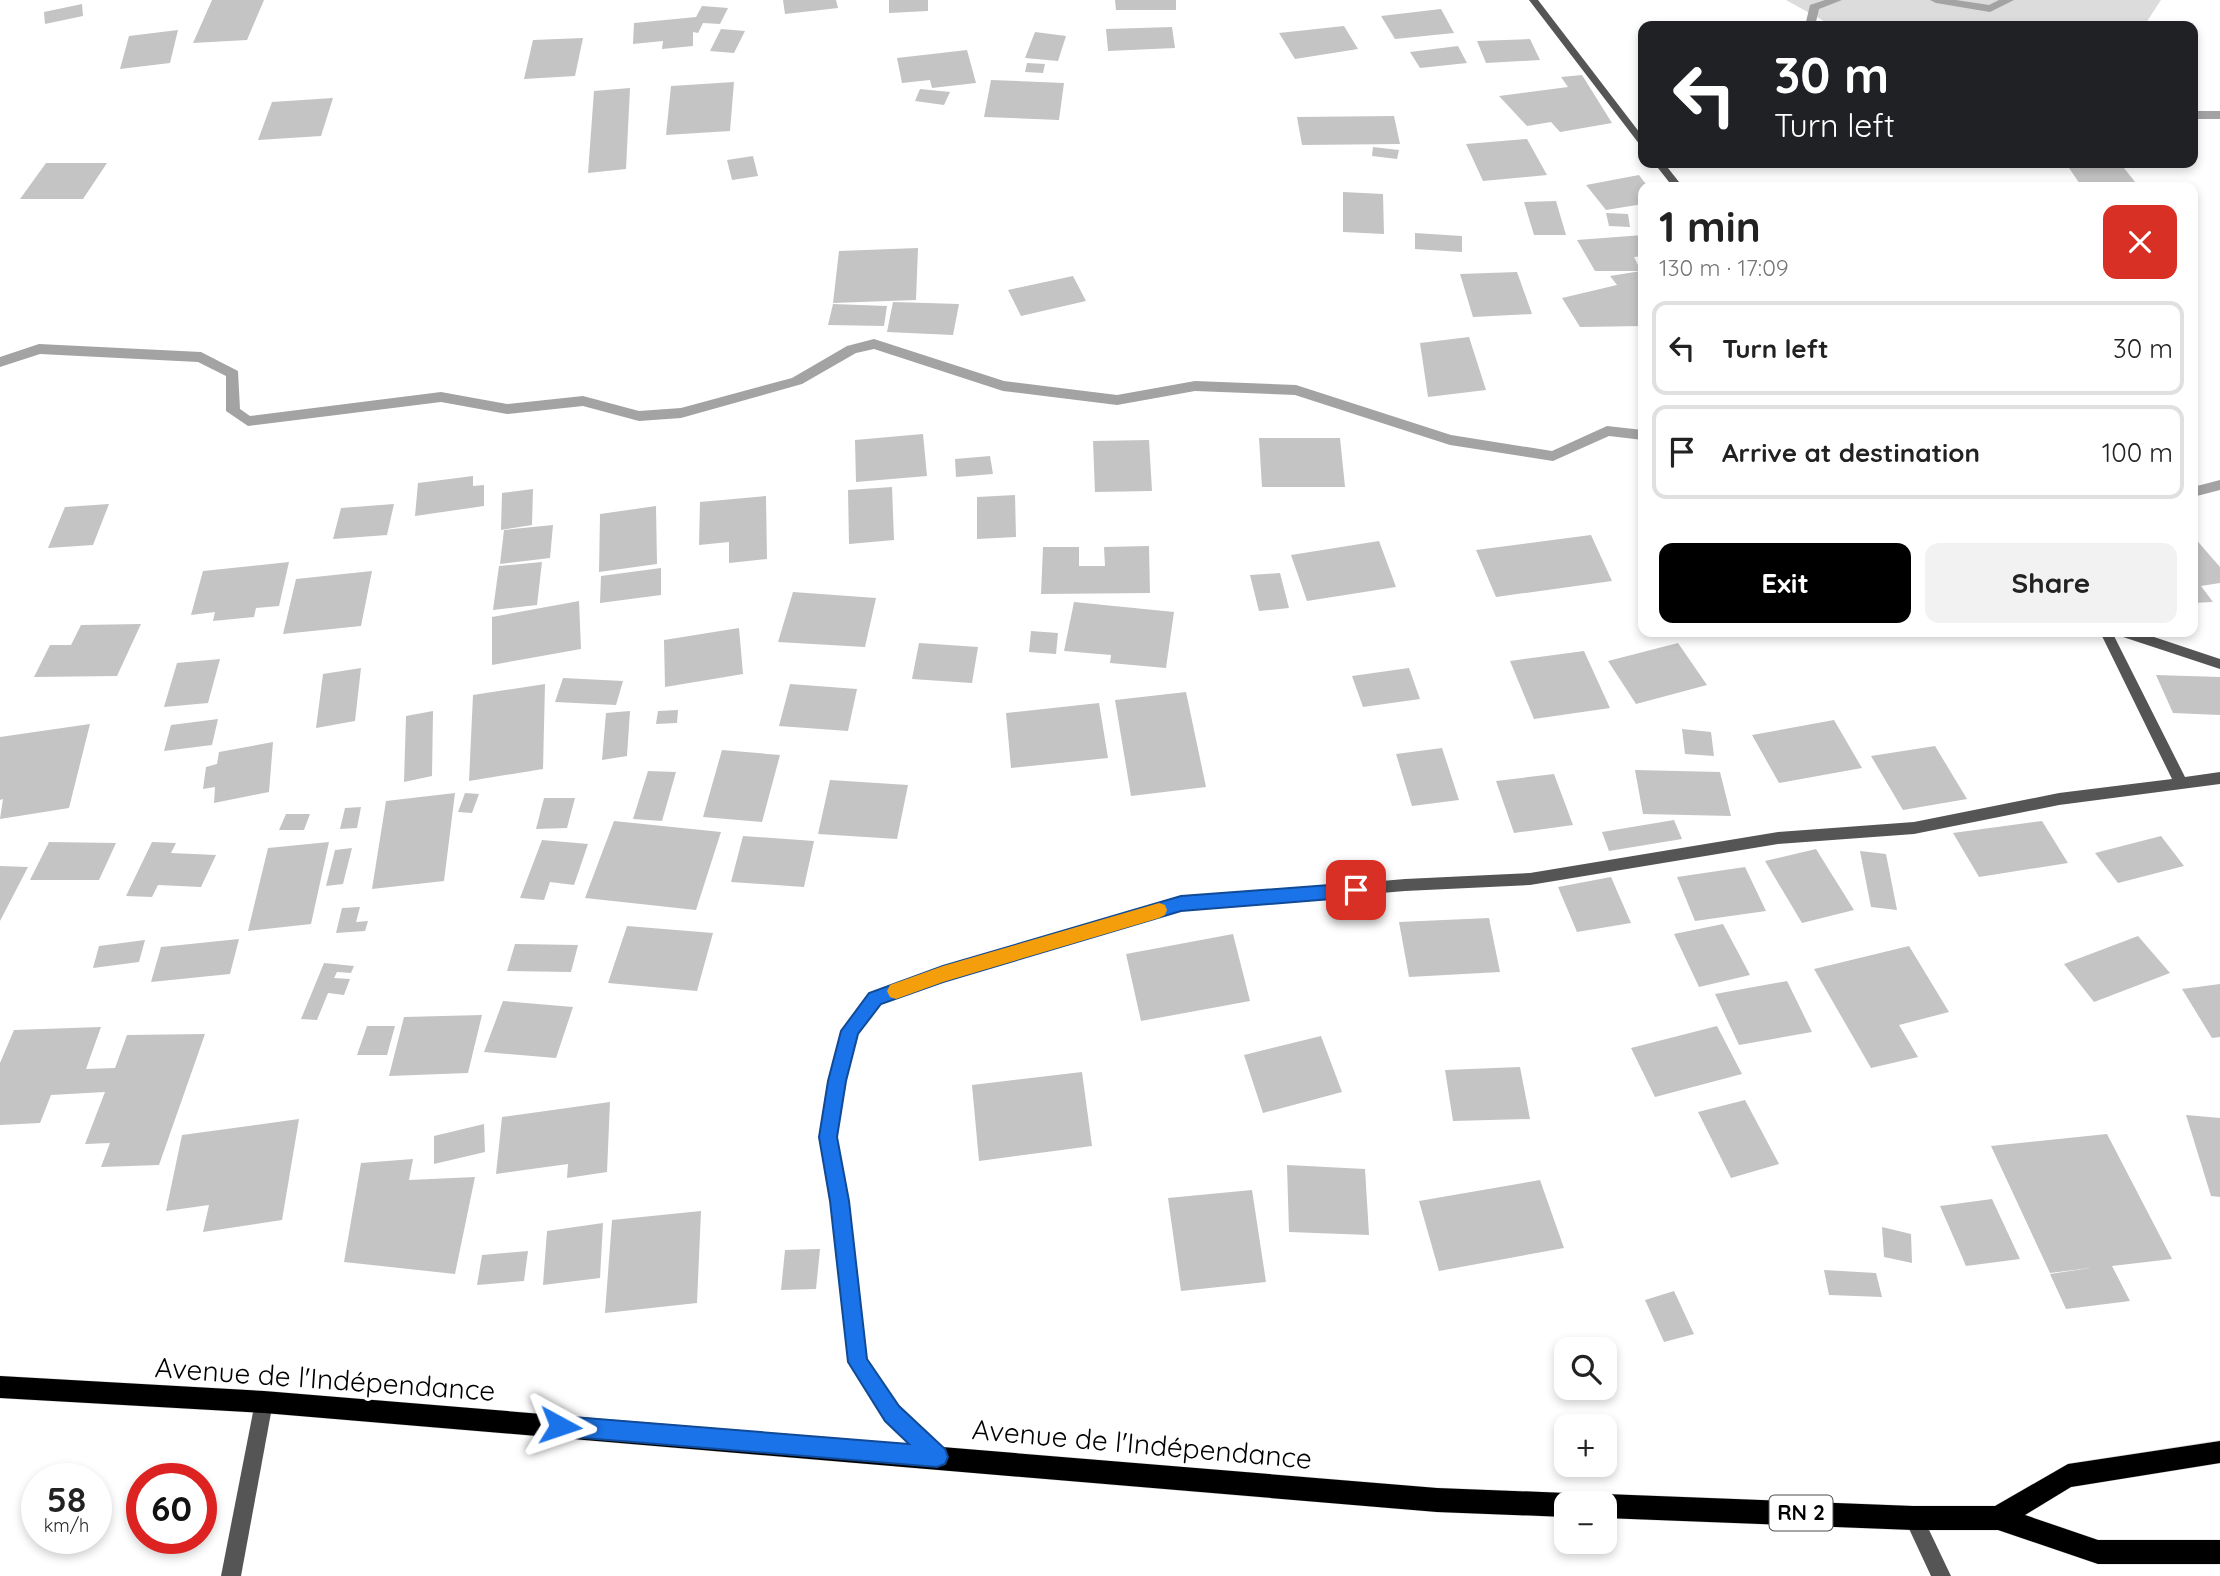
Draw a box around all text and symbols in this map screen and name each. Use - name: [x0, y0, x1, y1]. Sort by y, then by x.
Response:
- text: 30 m: [1774, 44, 1889, 105]
- icon: left: [1659, 49, 1750, 140]
- text: Turn left: [1774, 105, 1895, 145]
- text: 1 min: [1659, 200, 1761, 253]
- button: close: [2103, 205, 2177, 279]
- text: 130 m · 17:09: [1659, 253, 1789, 282]
- icon: left: [1663, 329, 1701, 367]
- text: Turn left: [1722, 332, 1829, 365]
- text: 30 m: [2113, 332, 2173, 365]
- icon: arrive: [1663, 433, 1701, 471]
- text: Arrive at destination: [1722, 436, 1980, 469]
- text: 100 m: [2102, 436, 2173, 469]
- button: Exit: [1659, 543, 1911, 623]
- button: Share: [1925, 543, 2177, 623]
- pin: [1326, 860, 1386, 920]
- icon: arrive: [1337, 871, 1375, 909]
- map controls: [1554, 1337, 1617, 1554]
- button: search: [1554, 1337, 1617, 1400]
- street label: Avenue de l'Indépendance: [154, 1349, 496, 1408]
- position arrow: [523, 1389, 597, 1463]
- street label: Avenue de l'Indépendance: [971, 1411, 1313, 1476]
- button: +: [1554, 1414, 1617, 1477]
- speed limit sign: 60: [126, 1463, 217, 1554]
- text: 58: [47, 1477, 86, 1521]
- button: −: [1554, 1491, 1617, 1554]
- road number: RN 2: [1770, 1496, 1832, 1530]
- text: km/h: [44, 1514, 89, 1537]

